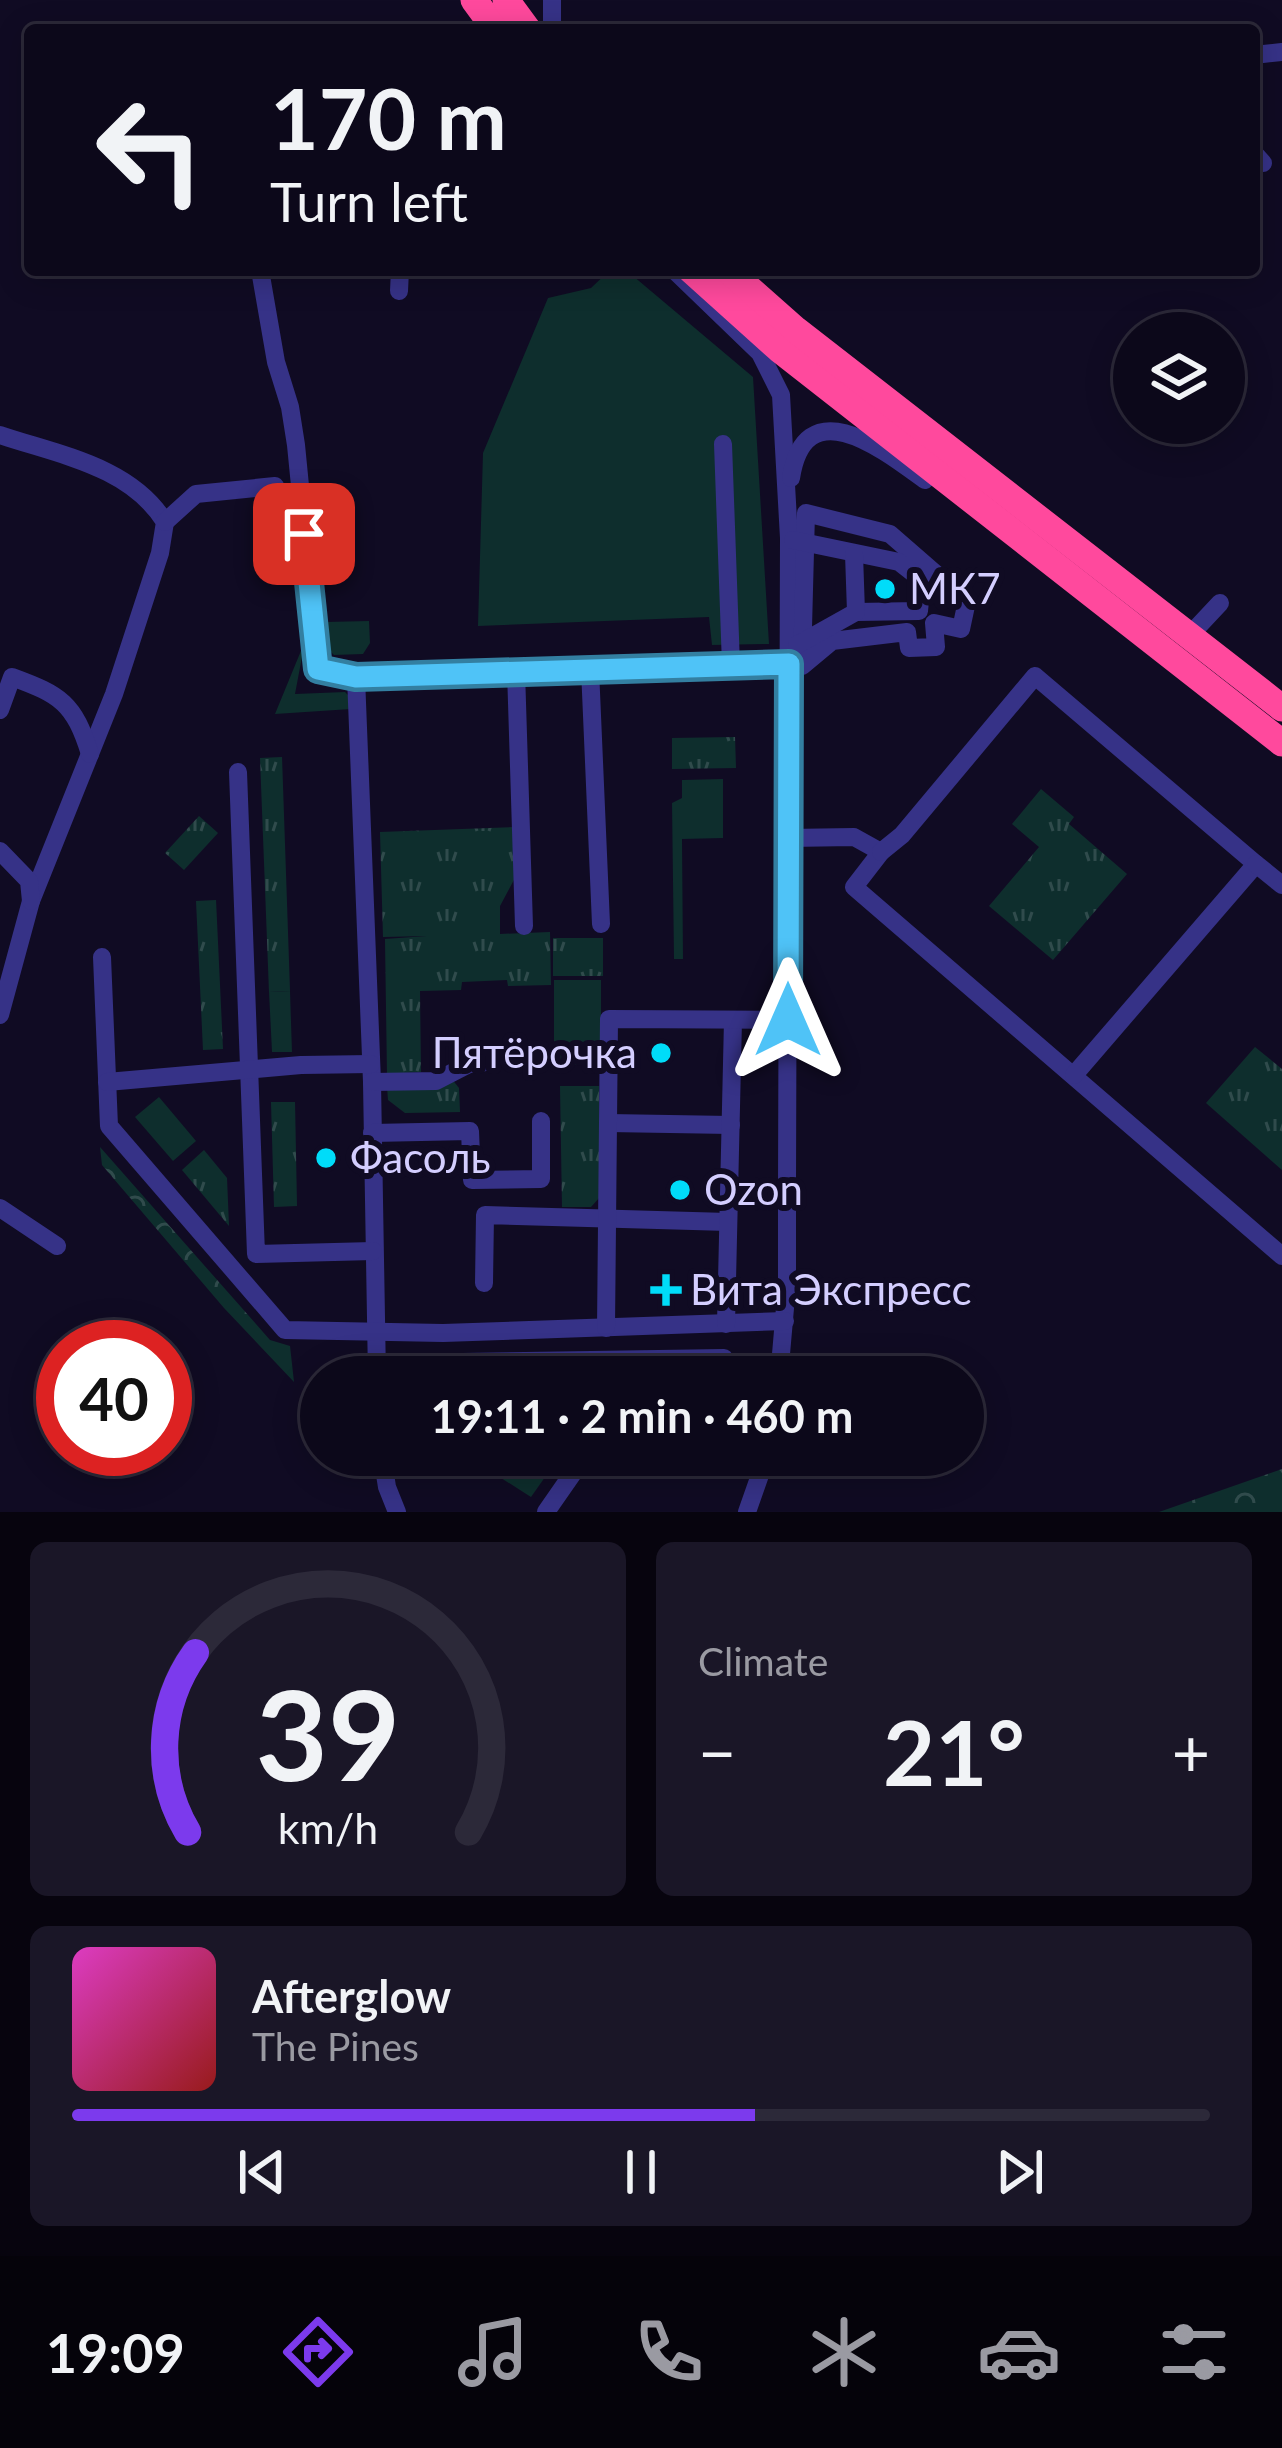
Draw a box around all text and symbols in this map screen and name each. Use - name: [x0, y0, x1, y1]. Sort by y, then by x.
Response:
- text: 170 m: [270, 67, 507, 168]
- icon: left: [72, 72, 228, 228]
- text: Turn left: [270, 169, 468, 234]
- map controls: [1113, 312, 1245, 444]
- button: layers: [1113, 312, 1245, 444]
- pin: [253, 483, 355, 585]
- icon: arrive: [271, 501, 337, 567]
- place label: МК7: [909, 563, 1001, 613]
- marker: МК7: [872, 576, 898, 602]
- position arrow: [725, 957, 851, 1083]
- place label: Пятёрочка: [432, 1027, 637, 1077]
- marker: Пятёрочка: [648, 1040, 674, 1066]
- place label: Фасоль: [350, 1132, 491, 1182]
- marker: Фасоль: [313, 1145, 339, 1171]
- place label: Ozon: [704, 1164, 803, 1214]
- marker: Ozon: [667, 1177, 693, 1203]
- place label: Вита Экспресс: [690, 1264, 971, 1314]
- marker: Вита Экспресс: [653, 1277, 679, 1303]
- speed limit sign: 40: [36, 1320, 192, 1476]
- text: 19:11 · 2 min · 460 m: [431, 1389, 853, 1443]
- text: Climate: [698, 1638, 828, 1684]
- text: 39: [256, 1658, 400, 1808]
- text: 21°: [883, 1697, 1025, 1805]
- text: −: [698, 1712, 736, 1791]
- text: +: [1172, 1712, 1210, 1791]
- text: km/h: [278, 1802, 378, 1853]
- text: Afterglow: [252, 1969, 451, 2023]
- text: The Pines: [252, 2023, 419, 2069]
- icon: previous: [229, 2139, 295, 2205]
- icon: pause: [608, 2139, 674, 2205]
- icon: next: [987, 2139, 1053, 2205]
- icon: directions: [276, 2310, 360, 2394]
- icon: music: [451, 2310, 535, 2394]
- icon: phone: [627, 2310, 711, 2394]
- icon: climate: [802, 2310, 886, 2394]
- icon: car: [977, 2310, 1061, 2394]
- icon: filters: [1152, 2310, 1236, 2394]
- text: 19:09: [46, 2320, 185, 2385]

